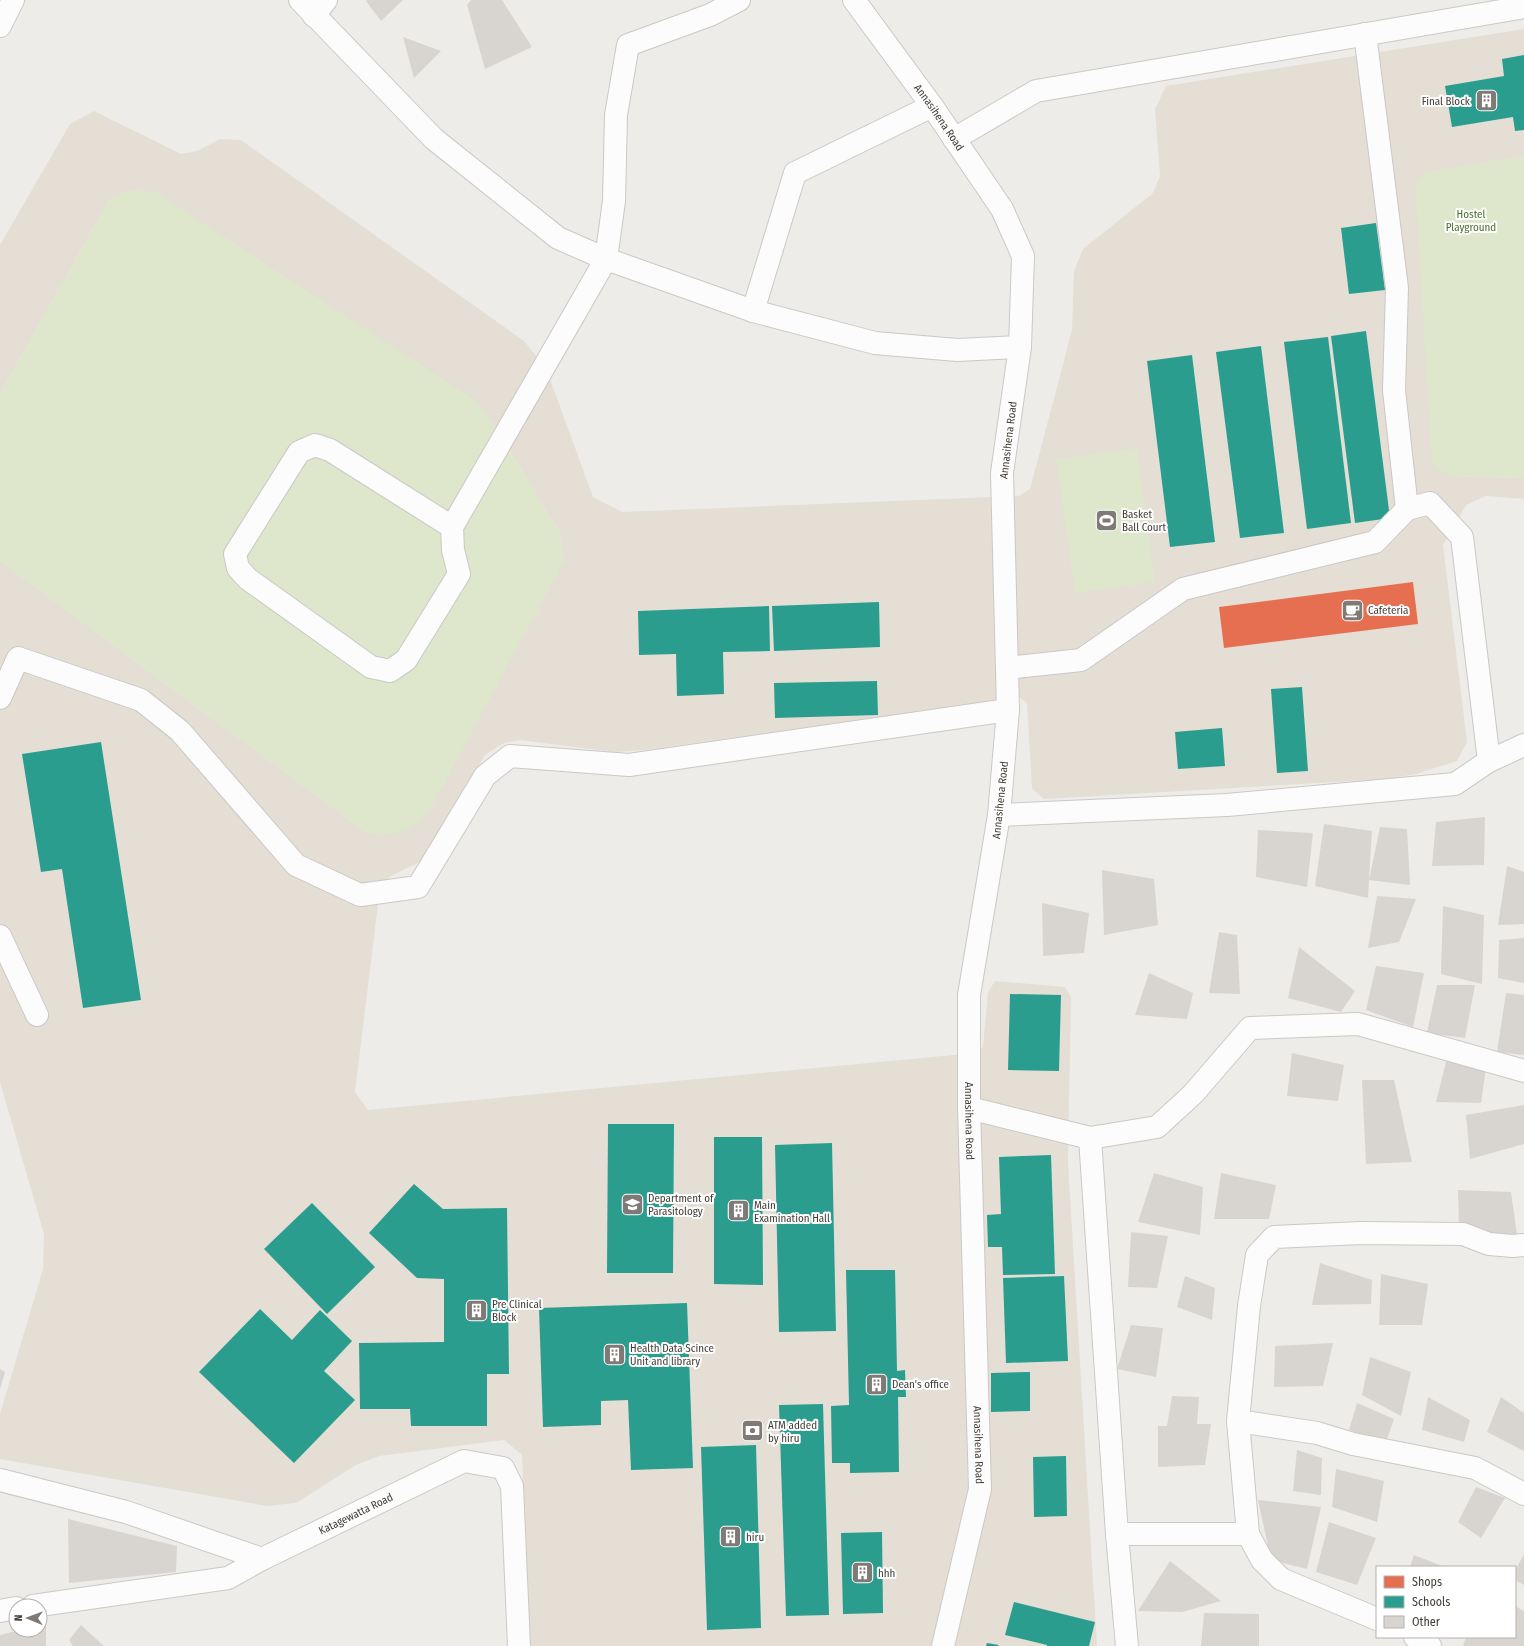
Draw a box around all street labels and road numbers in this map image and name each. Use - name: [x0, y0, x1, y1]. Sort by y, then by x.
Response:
- street label: Annasihena Road: [911, 82, 966, 153]
- street label: Annasihena Road: [997, 401, 1020, 480]
- street label: Annasihena Road: [990, 761, 1011, 840]
- street label: Annasihena Road: [962, 1082, 977, 1160]
- street label: Annasihena Road: [971, 1406, 986, 1484]
- street label: Katagewatta Road: [317, 1491, 395, 1538]

